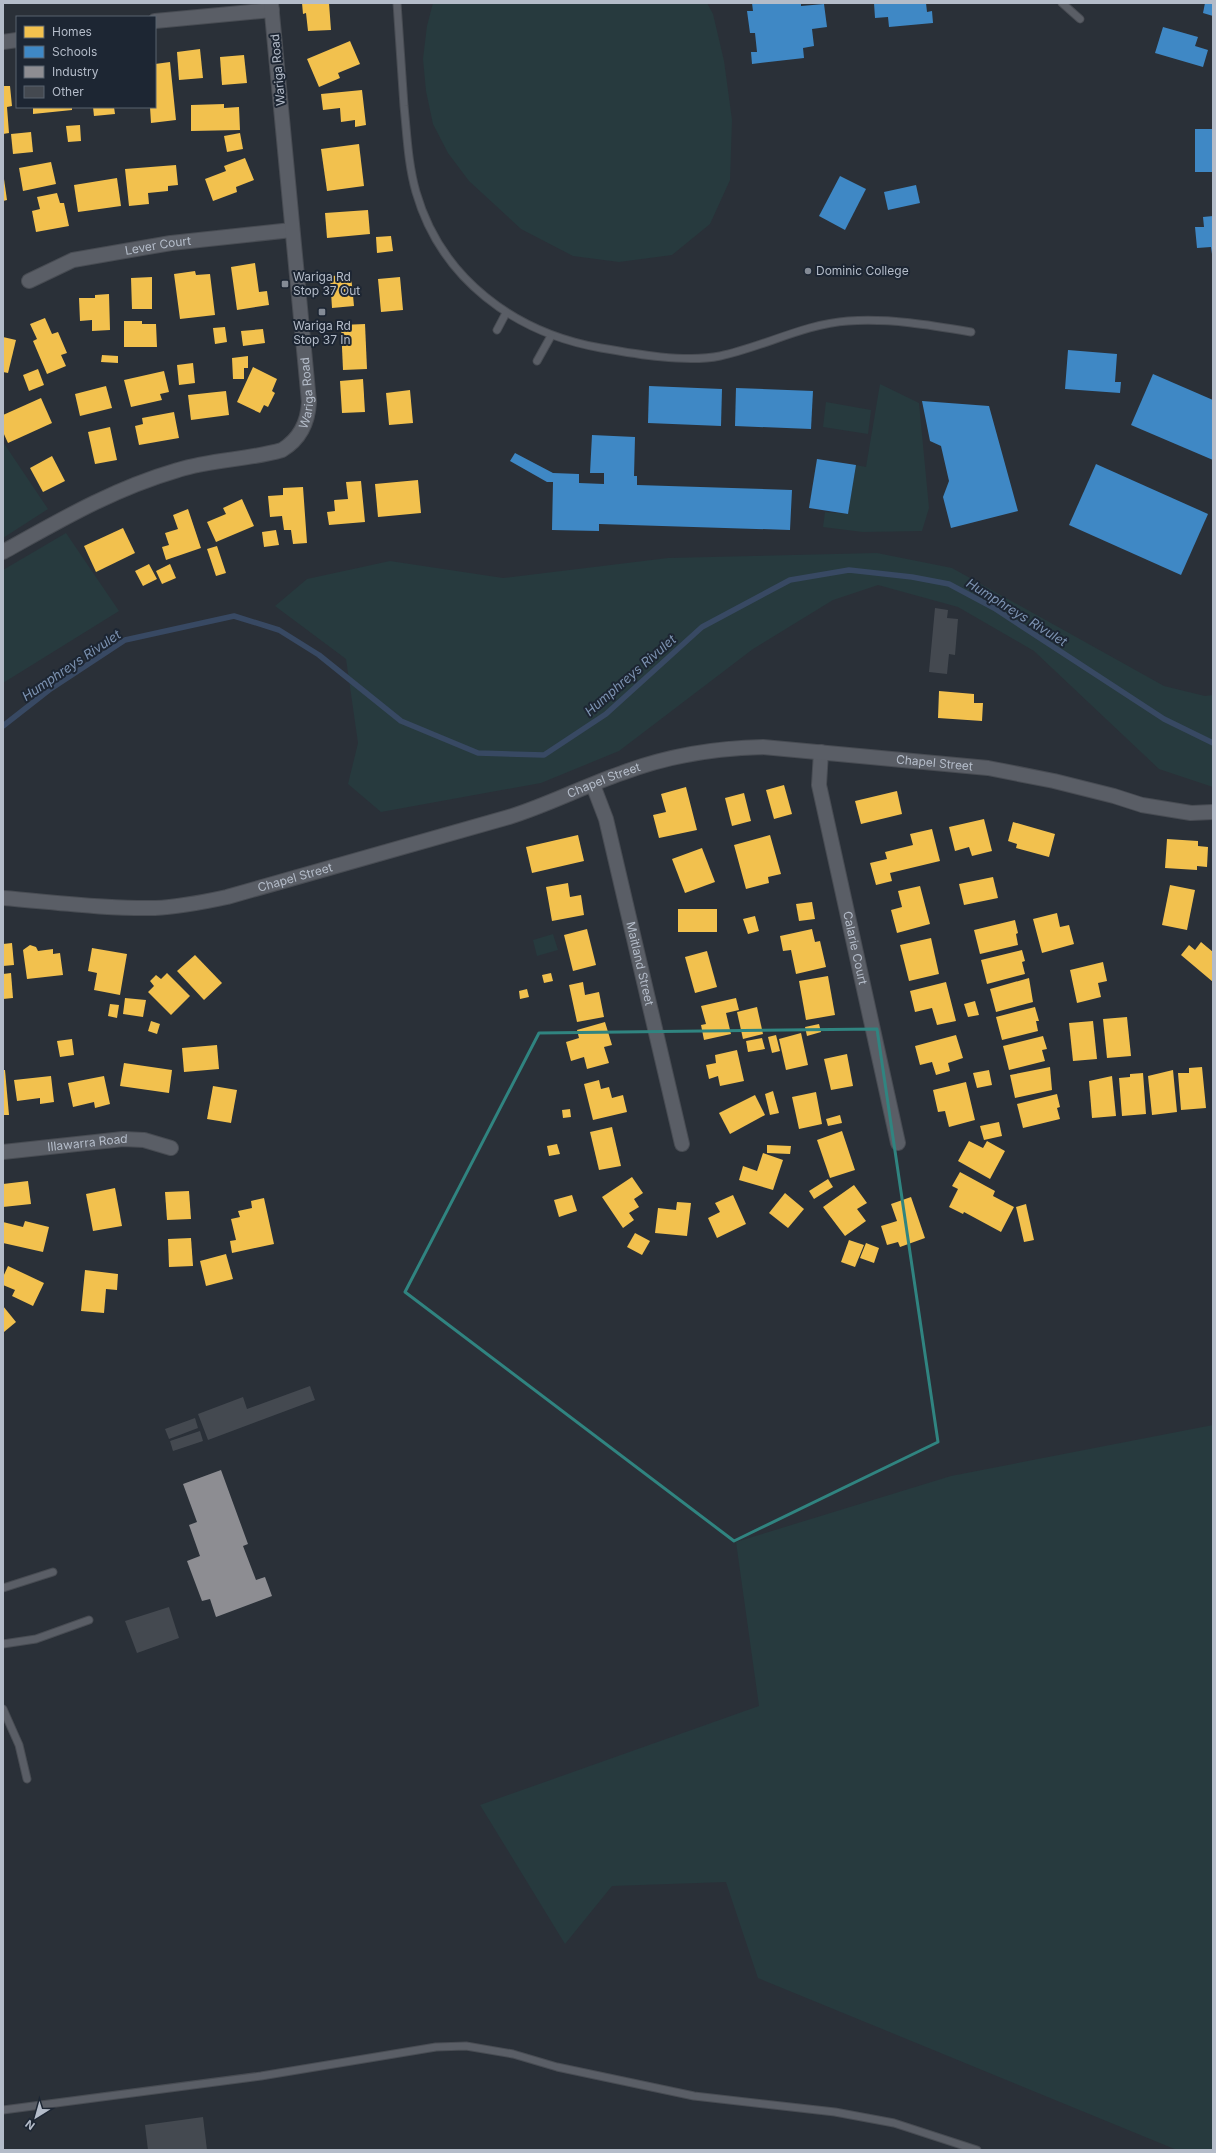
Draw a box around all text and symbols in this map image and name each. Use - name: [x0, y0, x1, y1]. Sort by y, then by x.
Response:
- legend: [16, 16, 156, 108]
- text: Homes: [52, 24, 92, 39]
- street label: Wariga Road: [267, 34, 288, 107]
- text: Schools: [52, 44, 97, 59]
- text: Industry: [52, 64, 99, 79]
- text: Other: [52, 84, 84, 99]
- street label: Lever Court: [124, 233, 192, 258]
- place label: Dominic College: [816, 263, 909, 278]
- marker: Dominic College: [803, 266, 813, 276]
- place label: Wariga Rd Stop 37 Out: [293, 269, 360, 298]
- marker: Wariga Rd Stop 37 Out: [280, 279, 290, 289]
- marker: Wariga Rd Stop 37 In: [317, 307, 327, 317]
- place label: Wariga Rd Stop 37 In: [293, 318, 351, 347]
- street label: Wariga Road: [295, 357, 316, 431]
- water label: Humphreys Rivulet: [964, 575, 1071, 650]
- water label: Humphreys Rivulet: [19, 626, 124, 704]
- water label: Humphreys Rivulet: [581, 631, 679, 719]
- street label: Chapel Street: [895, 751, 974, 774]
- street label: Chapel Street: [565, 759, 642, 801]
- street label: Chapel Street: [256, 859, 334, 895]
- street label: Calarie Court: [840, 910, 871, 986]
- street label: Maitland Street: [623, 920, 657, 1007]
- street label: Illawarra Road: [47, 1131, 128, 1154]
- north arrow: [16, 2097, 56, 2137]
- text: N: [22, 2117, 38, 2133]

